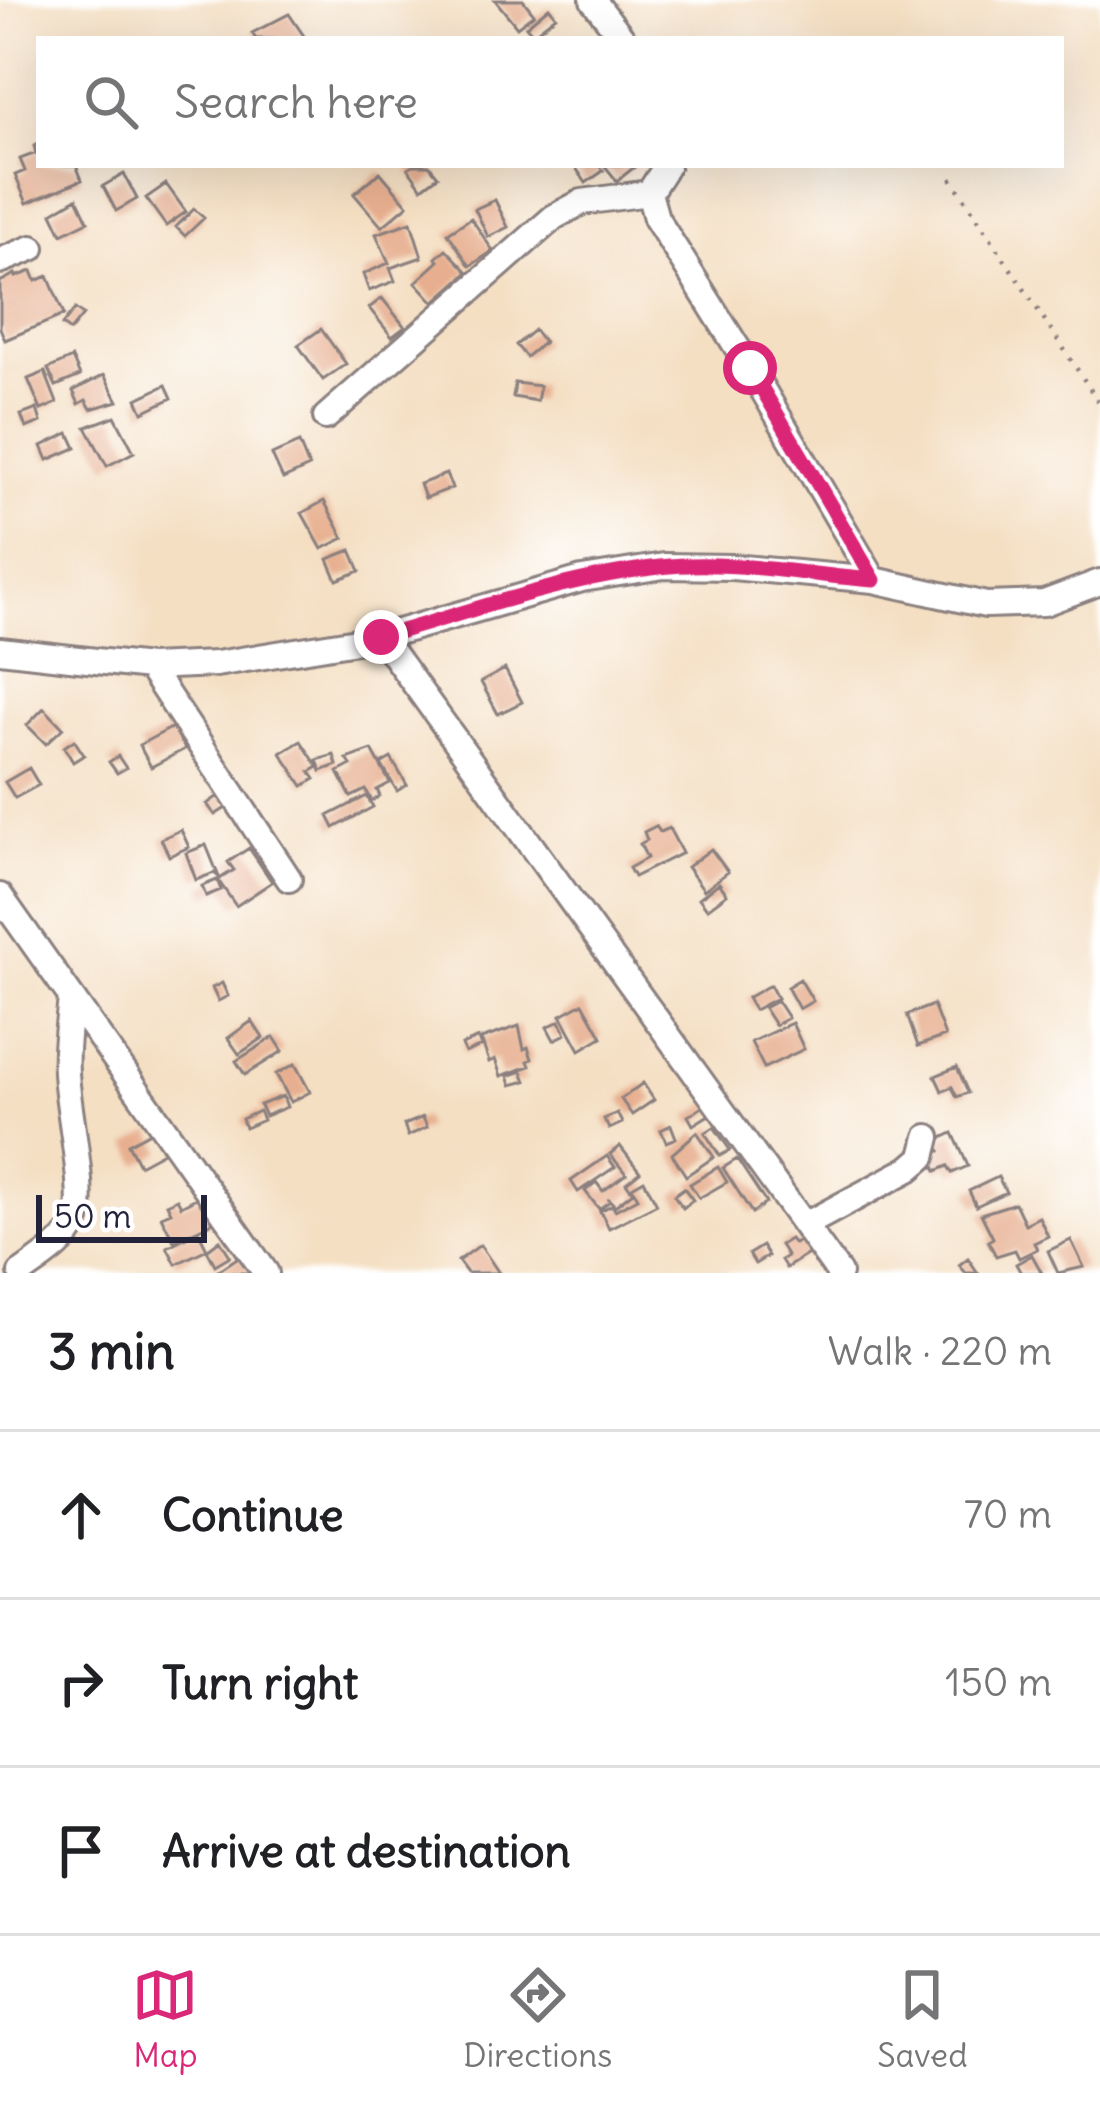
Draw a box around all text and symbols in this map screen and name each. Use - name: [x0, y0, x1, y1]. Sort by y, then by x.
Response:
- search box: [36, 36, 1064, 168]
- icon: search: [78, 69, 144, 135]
- text: Search here: [174, 74, 418, 130]
- route start: [723, 341, 777, 395]
- route end: [354, 610, 408, 664]
- scale bar: [36, 1189, 207, 1242]
- text: 50 m: [54, 1195, 131, 1237]
- text: 3 min: [48, 1319, 175, 1383]
- text: Walk · 220 m: [828, 1327, 1052, 1376]
- icon: ahead: [48, 1482, 114, 1548]
- text: Continue: [162, 1487, 344, 1543]
- text: 70 m: [964, 1490, 1052, 1539]
- icon: right: [48, 1650, 114, 1716]
- text: Turn right: [162, 1655, 358, 1711]
- text: 150 m: [945, 1658, 1052, 1707]
- icon: arrive: [48, 1818, 114, 1884]
- text: Arrive at destination: [162, 1823, 571, 1879]
- tab: Map: [132, 1962, 198, 2076]
- tab: Directions: [463, 1962, 612, 2076]
- tab: Saved: [877, 1962, 968, 2076]

